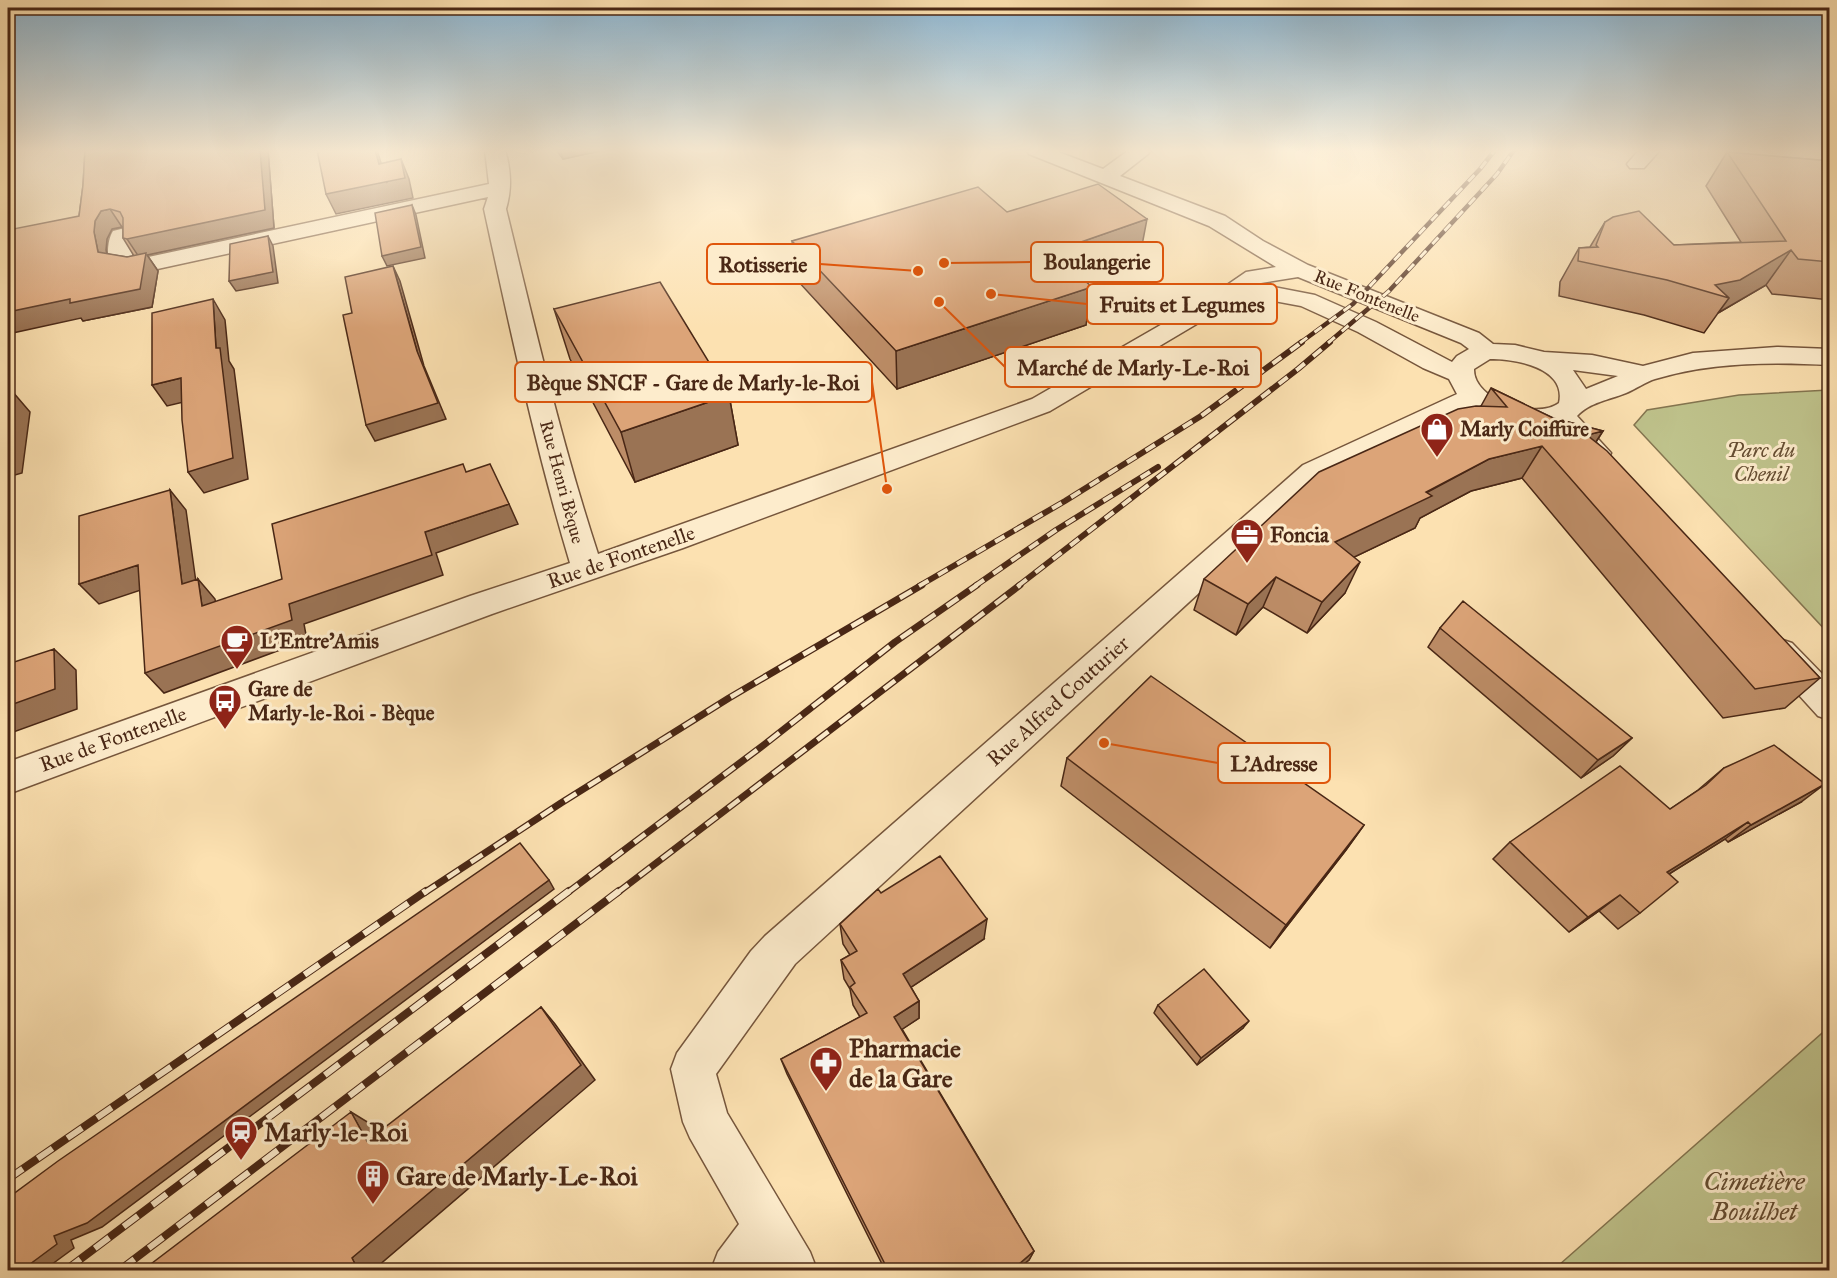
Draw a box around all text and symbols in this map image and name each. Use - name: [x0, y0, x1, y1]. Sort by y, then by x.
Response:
- callout: Boulangerie: [1031, 242, 1163, 282]
- callout: Rotisserie: [707, 244, 820, 284]
- text: Boulangerie: [1043, 248, 1151, 275]
- text: Rotisserie: [719, 251, 807, 278]
- street label: Rue Fontenelle: [1311, 265, 1423, 327]
- callout: Fruits et Legumes: [1087, 284, 1277, 324]
- text: Fruits et Legumes: [1099, 291, 1265, 318]
- callout: Marché de Marly-Le-Roi: [1005, 347, 1261, 387]
- text: Marché de Marly-Le-Roi: [1017, 354, 1250, 381]
- callout: Bèque SNCF - Gare de Marly-le-Roi: [515, 362, 872, 402]
- text: Bèque SNCF - Gare de Marly-le-Roi: [527, 369, 860, 396]
- shop icon: Marly Coiffure: [1419, 411, 1455, 458]
- place label: Marly Coiffure: [1460, 416, 1589, 442]
- street label: Rue Henri Bèque: [534, 418, 589, 546]
- park label: Parc du Chenil: [1727, 437, 1795, 487]
- office icon: Foncia: [1229, 517, 1265, 564]
- street label: Rue de Fontenelle: [544, 519, 698, 594]
- place label: Foncia: [1270, 522, 1330, 548]
- cafe icon: L'Entre'Amis: [219, 623, 255, 670]
- place label: L'Entre'Amis: [260, 628, 379, 654]
- street label: Rue Alfred Couturier: [981, 630, 1135, 772]
- place label: Gare de Marly-le-Roi - Bèque: [248, 676, 435, 726]
- bus stop icon: Gare de Marly-le-Roi - Bèque: [207, 683, 243, 730]
- street label: Rue de Fontenelle: [36, 700, 190, 778]
- callout: L'Adresse: [1218, 743, 1330, 783]
- text: L'Adresse: [1230, 750, 1318, 777]
- place label: Pharmacie de la Gare: [849, 1032, 961, 1094]
- pharmacy icon: Pharmacie de la Gare: [808, 1045, 844, 1092]
- station icon: Marly-le-Roi: [223, 1114, 259, 1161]
- place label: Marly-le-Roi: [264, 1116, 409, 1148]
- building icon: Gare de Marly-Le-Roi: [355, 1158, 391, 1205]
- place label: Gare de Marly-Le-Roi: [396, 1160, 638, 1192]
- park label: Cimetière Bouilhet: [1703, 1165, 1806, 1227]

